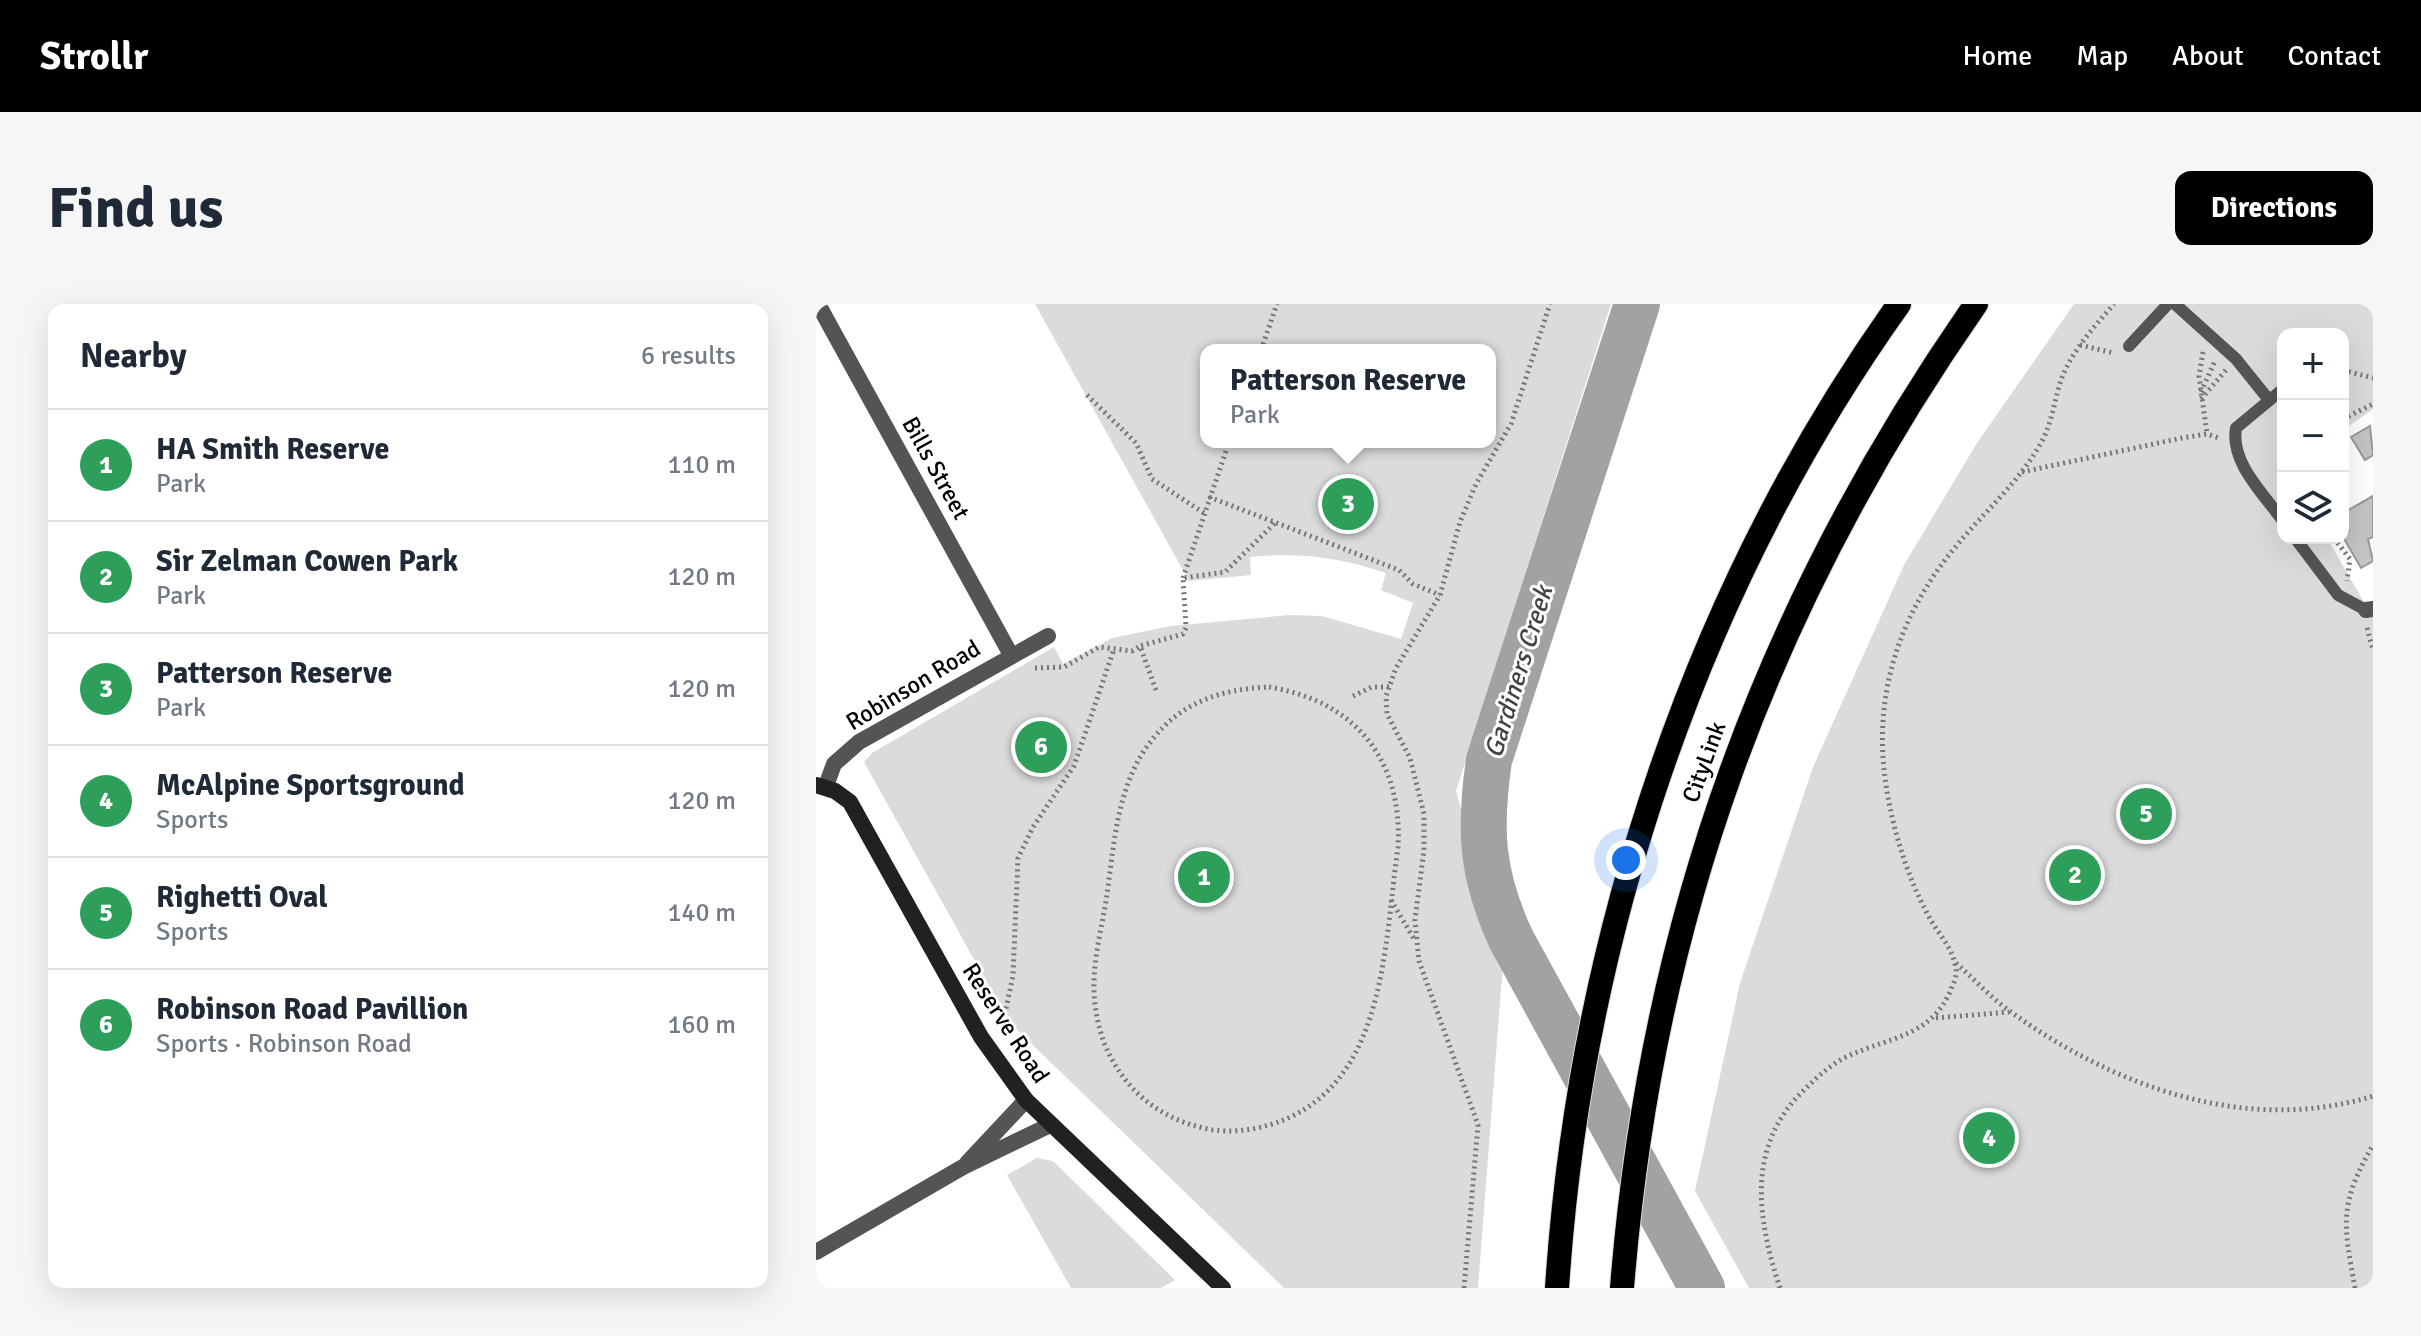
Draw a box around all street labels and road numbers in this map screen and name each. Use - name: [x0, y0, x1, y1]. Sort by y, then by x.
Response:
- street label: Bills Street: [895, 411, 977, 525]
- street label: Robinson Road: [840, 633, 986, 737]
- street label: CityLink: [1675, 717, 1733, 807]
- street label: Reserve Road: [956, 957, 1056, 1089]

